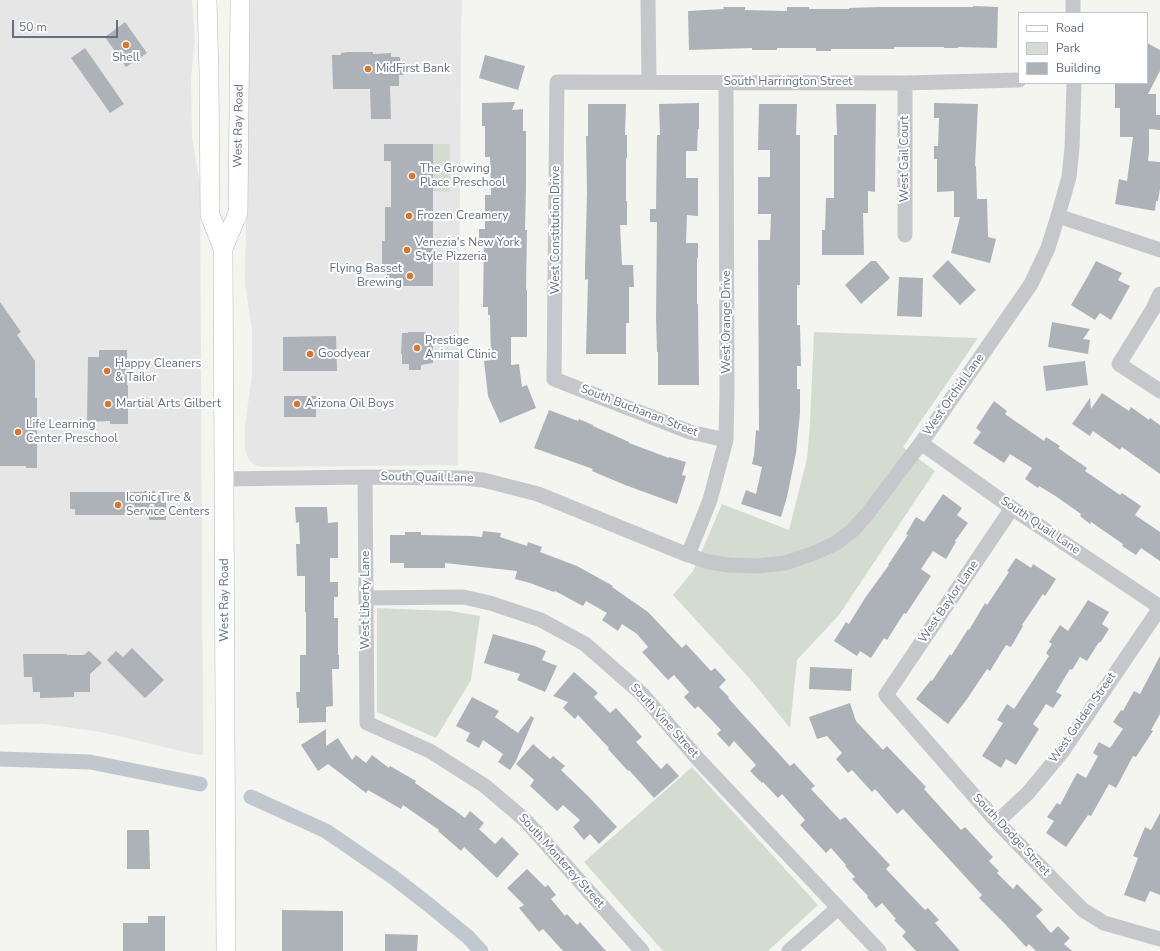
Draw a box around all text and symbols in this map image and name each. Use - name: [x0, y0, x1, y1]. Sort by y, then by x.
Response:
- scale bar: [14, 12, 120, 38]
- legend: [1018, 12, 1148, 84]
- text: 50 m: [19, 19, 47, 35]
- text: Road: [1056, 20, 1084, 36]
- marker: Shell: [121, 40, 131, 50]
- text: Park: [1056, 40, 1080, 56]
- place label: Shell: [112, 51, 140, 65]
- text: Building: [1056, 60, 1101, 76]
- place label: MidFirst Bank: [376, 62, 450, 76]
- marker: MidFirst Bank: [363, 64, 373, 74]
- street label: South Harrington Street: [723, 75, 853, 89]
- street label: West Ray Road: [231, 84, 247, 168]
- street label: West Gail Court: [898, 116, 912, 202]
- place label: The Growing Place Preschool: [420, 162, 506, 190]
- street label: West Constitution Drive: [549, 166, 563, 294]
- marker: The Growing Place Preschool: [407, 171, 417, 181]
- place label: Frozen Creamery: [417, 209, 509, 223]
- marker: Frozen Creamery: [404, 211, 414, 221]
- place label: Venezia's New York Style Pizzeria: [415, 236, 520, 264]
- marker: Venezia's New York Style Pizzeria: [402, 245, 412, 255]
- place label: Flying Basset Brewing: [330, 262, 402, 290]
- street label: West Orange Drive: [720, 270, 734, 374]
- marker: Flying Basset Brewing: [405, 271, 415, 281]
- place label: Prestige Animal Clinic: [425, 334, 496, 362]
- marker: Prestige Animal Clinic: [412, 343, 422, 353]
- place label: Goodyear: [318, 347, 370, 361]
- marker: Goodyear: [305, 349, 315, 359]
- street label: West Orchid Lane: [920, 351, 988, 439]
- place label: Happy Cleaners & Tailor: [115, 357, 201, 385]
- marker: Happy Cleaners & Tailor: [102, 366, 112, 376]
- street label: South Buchanan Street: [578, 382, 700, 440]
- place label: Martial Arts Gilbert: [116, 397, 221, 411]
- place label: Arizona Oil Boys: [305, 397, 394, 411]
- marker: Martial Arts Gilbert: [103, 399, 113, 409]
- marker: Arizona Oil Boys: [292, 399, 302, 409]
- place label: Life Learning Center Preschool: [26, 418, 118, 446]
- marker: Life Learning Center Preschool: [13, 427, 23, 437]
- street label: South Quail Lane: [381, 470, 473, 486]
- place label: Iconic Tire & Service Centers: [126, 491, 210, 519]
- street label: South Quail Lane: [998, 494, 1082, 558]
- marker: Iconic Tire & Service Centers: [113, 500, 123, 510]
- street label: West Liberty Lane: [359, 551, 373, 649]
- street label: West Ray Road: [218, 558, 232, 642]
- street label: West Baylor Lane: [916, 558, 982, 646]
- street label: West Golden Street: [1046, 670, 1120, 766]
- street label: South Vine Street: [627, 681, 701, 761]
- street label: South Dodge Street: [969, 791, 1053, 879]
- street label: South Monterey Street: [515, 811, 607, 911]

